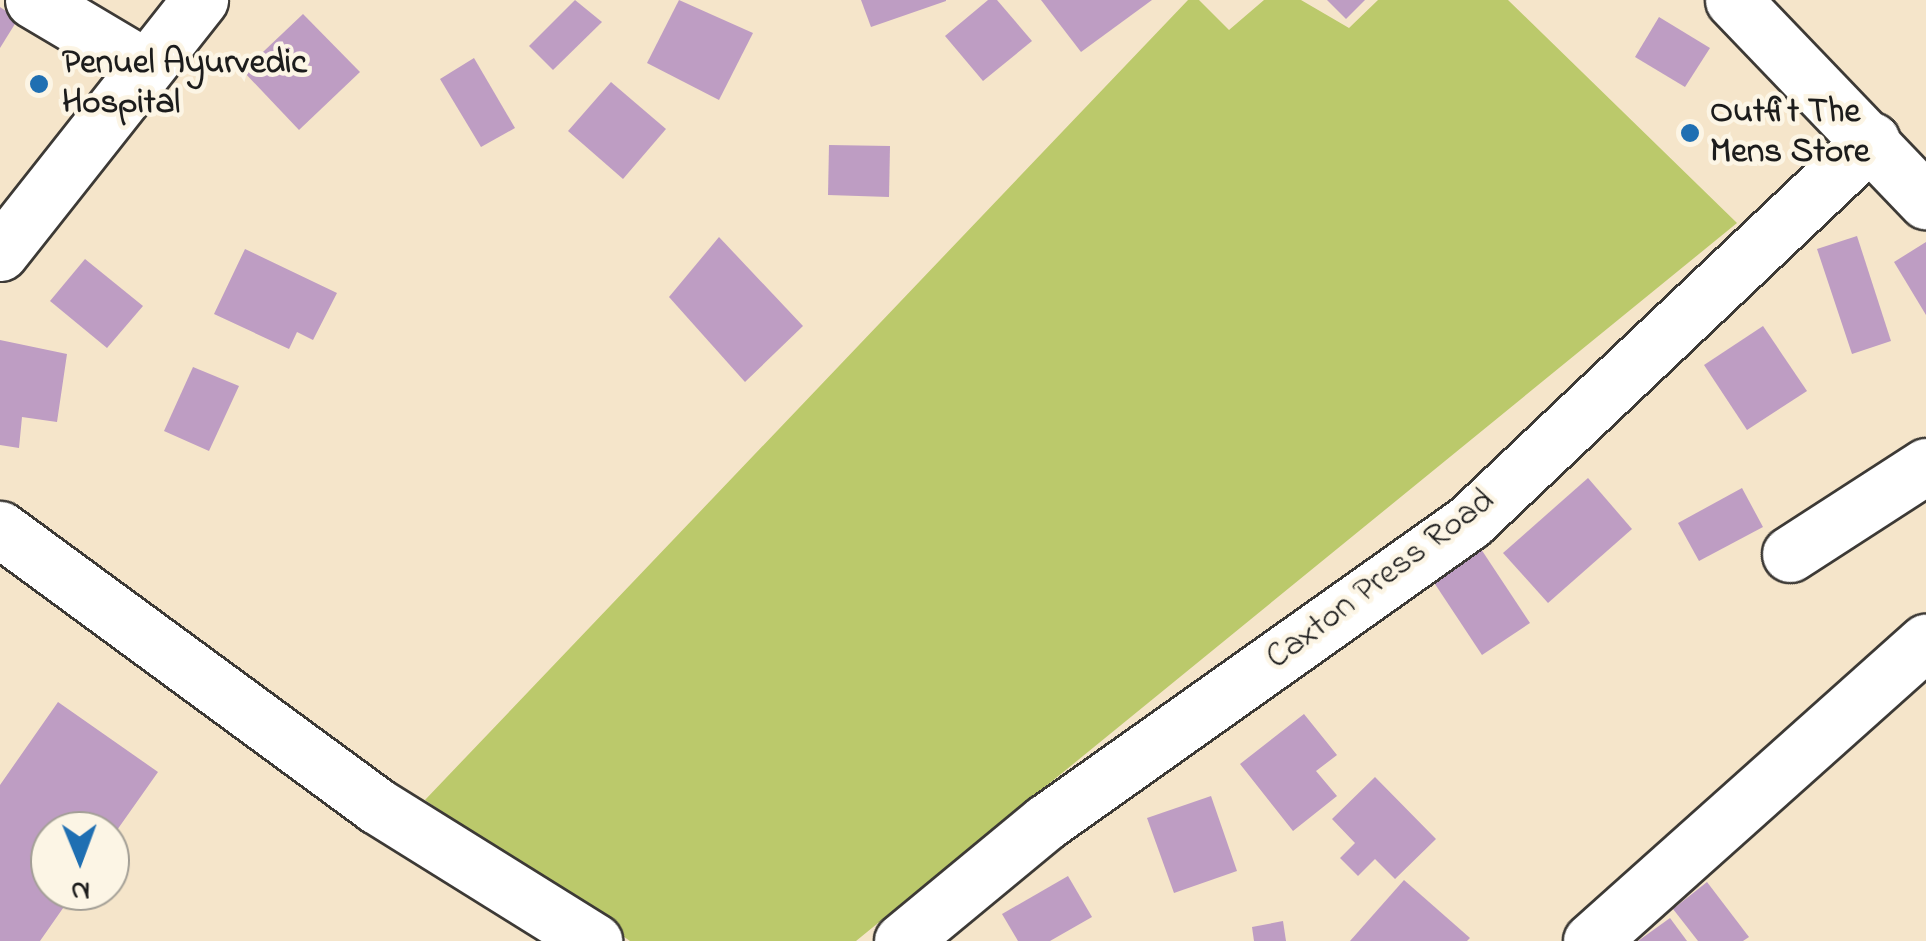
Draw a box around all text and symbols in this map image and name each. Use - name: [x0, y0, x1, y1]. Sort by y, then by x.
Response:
- place label: Penuel Ayurvedic Hospital: [62, 43, 307, 125]
- marker: Penuel Ayurvedic Hospital: [26, 71, 52, 97]
- place label: Outfit The Mens Store: [1710, 92, 1870, 174]
- marker: Outfit The Mens Store: [1679, 122, 1701, 144]
- street label: Caxton Press Road: [1259, 480, 1503, 680]
- north arrow: [30, 811, 130, 911]
- text: N: [71, 869, 90, 910]

